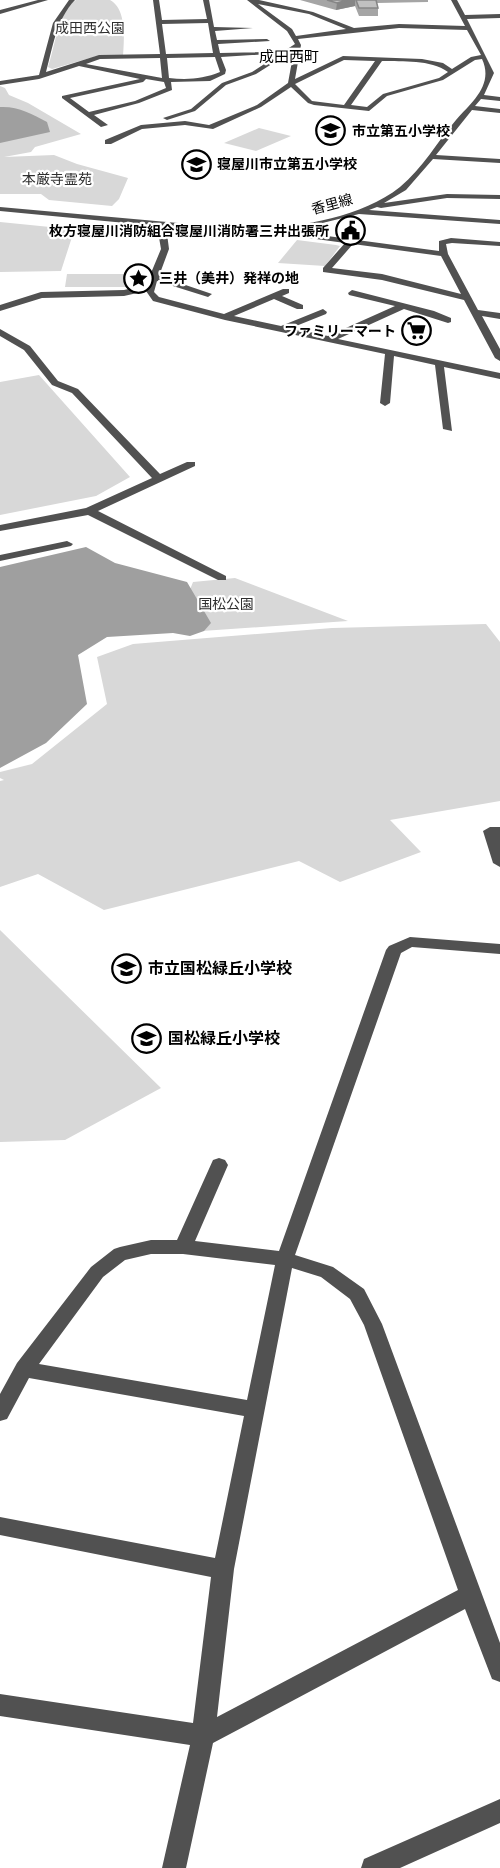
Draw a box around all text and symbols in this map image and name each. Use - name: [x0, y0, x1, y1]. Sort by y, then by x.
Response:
- park label: 成田西公園: [55, 20, 125, 36]
- district label: 成田西町: [259, 48, 319, 65]
- school or university icon: 市立第五小学校: [315, 115, 347, 147]
- place label: 市立第五小学校: [352, 123, 450, 139]
- school or university icon: 寝屋川市立第五小学校: [180, 148, 212, 180]
- place label: 寝屋川市立第五小学校: [217, 156, 357, 172]
- park label: 本厳寺霊苑: [22, 171, 92, 187]
- street label: 香里線: [310, 191, 354, 217]
- public building icon: 枚方寝屋川消防組合寝屋川消防署三井出張所: [334, 215, 366, 247]
- place label: 枚方寝屋川消防組合寝屋川消防署三井出張所: [49, 223, 329, 239]
- place icon: 三井（美井）発祥の地: [122, 262, 154, 294]
- place label: 三井（美井）発祥の地: [159, 270, 299, 286]
- supermarket icon: ファミリーマート: [401, 315, 433, 347]
- place label: ファミリーマート: [284, 323, 396, 339]
- park label: 国松公園: [198, 596, 254, 612]
- school or university icon: 市立国松緑丘小学校: [111, 952, 143, 984]
- place label: 市立国松緑丘小学校: [148, 960, 292, 977]
- school or university icon: 国松緑丘小学校: [131, 1022, 163, 1054]
- place label: 国松緑丘小学校: [168, 1030, 280, 1047]

